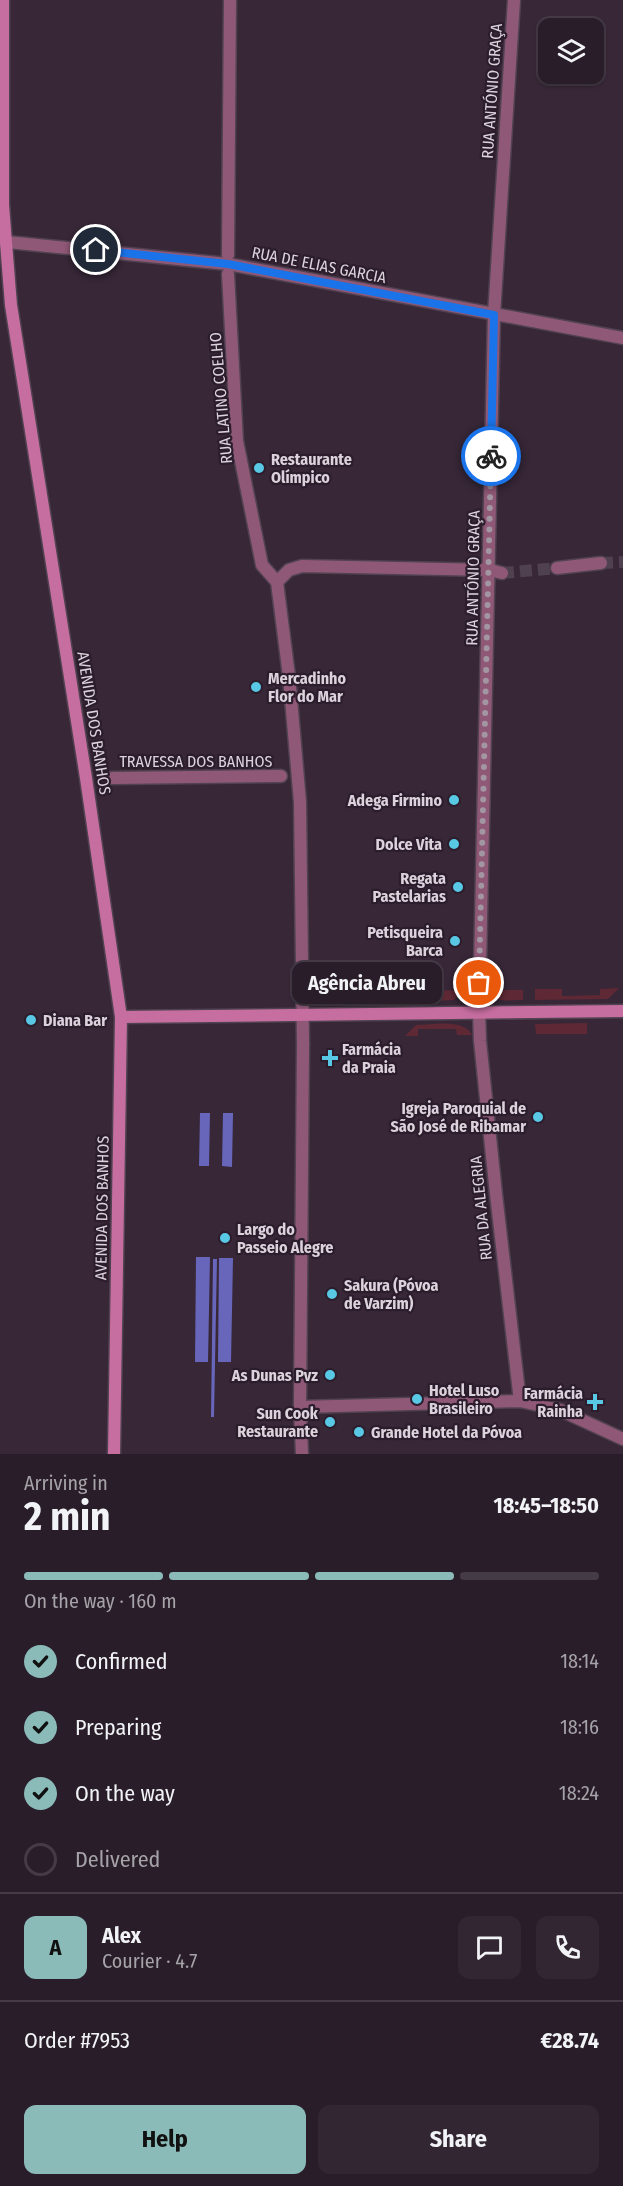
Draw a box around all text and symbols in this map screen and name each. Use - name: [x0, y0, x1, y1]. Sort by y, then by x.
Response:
- map controls: [538, 18, 604, 84]
- button: layers: [538, 18, 604, 84]
- street label: RUA ANTÓNIO GRAÇA: [478, 22, 507, 159]
- pin: [70, 224, 121, 275]
- icon: home: [79, 233, 112, 266]
- street label: RUA DE ELIAS GARCIA: [250, 243, 388, 287]
- street label: RUA LATINO COELHO: [206, 331, 236, 465]
- courier: [461, 426, 521, 486]
- icon: bike: [475, 440, 508, 473]
- place label: Restaurante Olímpico: [271, 450, 352, 487]
- marker: Restaurante Olímpico: [252, 461, 266, 475]
- street label: RUA ANTÓNIO GRAÇA: [462, 510, 485, 646]
- street label: AVENIDA DOS BANHOS: [73, 650, 115, 796]
- place label: Mercadinho Flor do Mar: [268, 669, 346, 706]
- marker: Mercadinho Flor do Mar: [249, 680, 263, 694]
- street label: TRAVESSA DOS BANHOS: [119, 752, 273, 771]
- place label: Adega Firmino: [347, 791, 442, 810]
- marker: Adega Firmino: [447, 793, 461, 807]
- place label: Dolce Vita: [376, 835, 442, 854]
- marker: Dolce Vita: [447, 837, 461, 851]
- place label: Regata Pastelarias: [373, 869, 446, 906]
- marker: Regata Pastelarias: [451, 880, 465, 894]
- place label: Petisqueira Barca: [367, 923, 443, 960]
- marker: Petisqueira Barca: [448, 934, 462, 948]
- pin: [453, 957, 504, 1008]
- callout: Agência Abreu: [293, 962, 443, 1004]
- icon: bag: [462, 966, 495, 999]
- text: Agência Abreu: [308, 971, 426, 995]
- place label: Diana Bar: [43, 1011, 107, 1030]
- marker: Diana Bar: [24, 1013, 38, 1027]
- place label: Farmácia da Praia: [342, 1040, 401, 1077]
- marker: Farmácia da Praia: [323, 1051, 337, 1065]
- place label: Igreja Paroquial de São José de Ribamar: [390, 1099, 526, 1136]
- marker: Igreja Paroquial de São José de Ribamar: [531, 1110, 545, 1124]
- street label: AVENIDA DOS BANHOS: [91, 1135, 113, 1280]
- street label: RUA DA ALEGRIA: [466, 1154, 496, 1261]
- place label: Largo do Passeio Alegre: [237, 1220, 333, 1257]
- marker: Largo do Passeio Alegre: [218, 1231, 232, 1245]
- place label: Sakura (Póvoa de Varzim): [344, 1276, 438, 1313]
- marker: Sakura (Póvoa de Varzim): [325, 1287, 339, 1301]
- place label: As Dunas Pvz: [231, 1366, 318, 1385]
- marker: As Dunas Pvz: [323, 1368, 337, 1382]
- place label: Hotel Luso Brasileiro: [429, 1381, 500, 1418]
- place label: Farmácia Rainha: [524, 1384, 583, 1421]
- marker: Hotel Luso Brasileiro: [410, 1392, 424, 1406]
- marker: Farmácia Rainha: [588, 1395, 602, 1409]
- place label: Sun Cook Restaurante: [237, 1404, 319, 1441]
- marker: Sun Cook Restaurante: [323, 1415, 337, 1429]
- place label: Grande Hotel da Póvoa: [371, 1423, 522, 1442]
- marker: Grande Hotel da Póvoa: [352, 1425, 366, 1439]
- text: Arriving in: [24, 1471, 108, 1495]
- text: 18:45–18:50: [493, 1492, 599, 1519]
- text: 2 min: [24, 1494, 110, 1540]
- text: On the way · 160 m: [24, 1589, 177, 1613]
- icon: check: [24, 1645, 57, 1678]
- text: Confirmed: [75, 1648, 168, 1675]
- text: 18:14: [560, 1649, 599, 1673]
- icon: check: [24, 1711, 57, 1744]
- text: Preparing: [75, 1714, 161, 1741]
- text: 18:16: [560, 1715, 599, 1739]
- icon: check: [24, 1777, 57, 1810]
- text: On the way: [75, 1780, 175, 1807]
- text: 18:24: [559, 1781, 599, 1805]
- text: Delivered: [75, 1846, 160, 1873]
- button: chat: [458, 1916, 521, 1979]
- button: phone: [536, 1916, 599, 1979]
- text: Alex: [102, 1922, 141, 1949]
- text: A: [50, 1934, 61, 1961]
- text: Courier · 4.7: [102, 1949, 197, 1973]
- text: Order #7953: [24, 2027, 130, 2054]
- text: €28.74: [541, 2027, 599, 2054]
- button: Help: [24, 2105, 306, 2174]
- button: Share: [318, 2105, 599, 2174]

